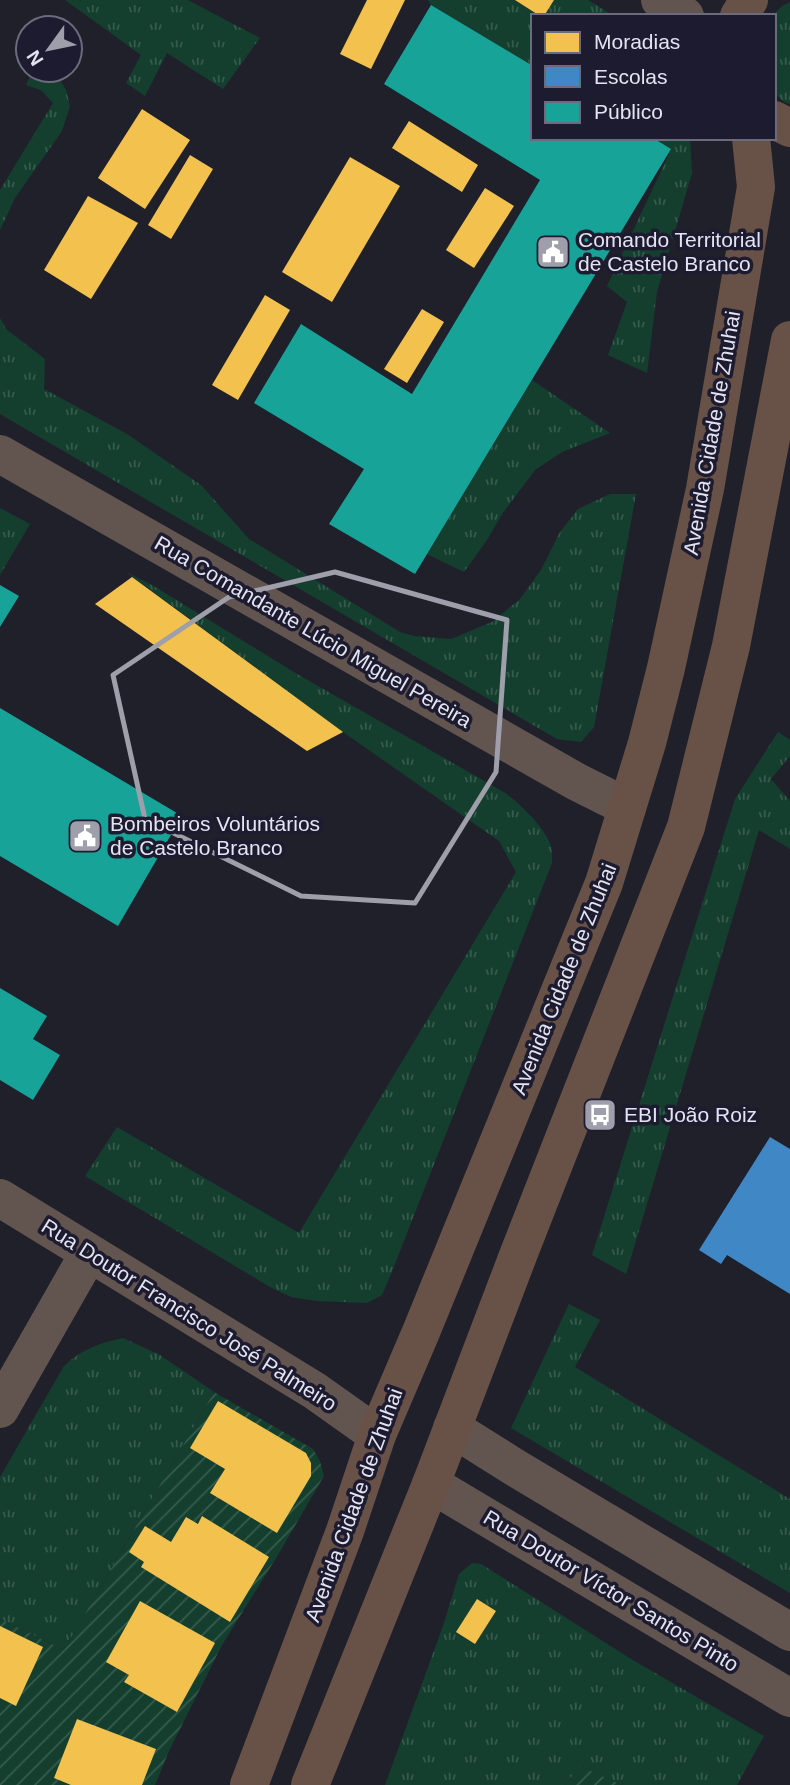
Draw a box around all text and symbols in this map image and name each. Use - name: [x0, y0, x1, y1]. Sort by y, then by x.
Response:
- north arrow: [14, 14, 84, 84]
- legend: [531, 14, 776, 140]
- text: Moradias: [594, 30, 680, 53]
- text: N: [23, 47, 48, 69]
- text: Escolas: [594, 65, 668, 88]
- text: Público: [594, 100, 663, 123]
- place label: Comando Territorial de Castelo Branco: [578, 228, 761, 275]
- public building icon: Comando Territorial de Castelo Branco: [534, 233, 572, 271]
- street label: Avenida Cidade de Zhuhai: [679, 309, 744, 557]
- street label: Rua Comandante Lúcio Miguel Pereira: [151, 531, 476, 732]
- place label: Bombeiros Voluntários de Castelo Branco: [110, 812, 320, 859]
- public building icon: Bombeiros Voluntários de Castelo Branco: [66, 817, 104, 855]
- street label: Avenida Cidade de Zhuhai: [507, 860, 620, 1098]
- bus stop icon: EBI João Roiz: [581, 1096, 619, 1134]
- place label: EBI João Roiz: [624, 1103, 757, 1126]
- street label: Rua Doutor Francisco José Palmeiro: [38, 1214, 341, 1415]
- street label: Avenida Cidade de Zhuhai: [300, 1385, 407, 1625]
- street label: Rua Doutor Víctor Santos Pinto: [480, 1505, 743, 1676]

